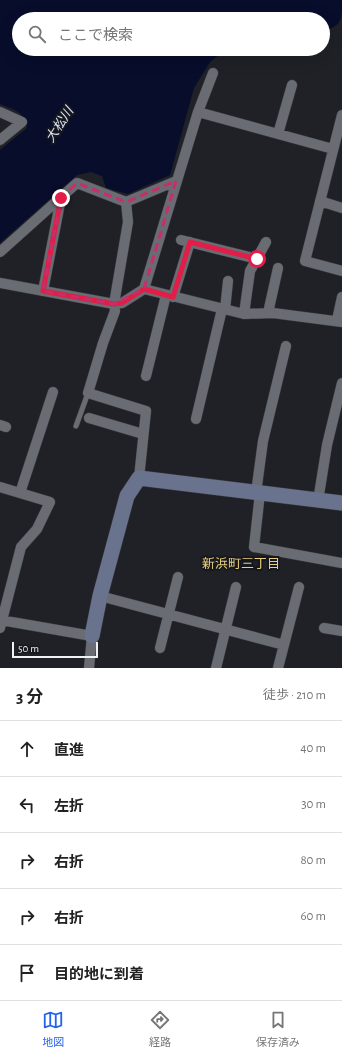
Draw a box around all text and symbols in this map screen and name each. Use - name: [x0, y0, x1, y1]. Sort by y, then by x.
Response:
- search box: [12, 12, 330, 56]
- icon: search: [26, 23, 48, 45]
- text: ここで検索: [58, 28, 133, 43]
- water label: 大松川: [43, 103, 77, 145]
- route end: [52, 189, 70, 207]
- route start: [248, 250, 266, 268]
- district label: 新浜町三丁目: [202, 557, 280, 571]
- scale bar: [12, 640, 98, 659]
- text: 50 m: [18, 643, 39, 654]
- text: 3 分: [16, 688, 43, 705]
- text: 徒歩 · 210 m: [263, 689, 326, 702]
- icon: ahead: [16, 738, 38, 760]
- text: 40 m: [300, 742, 326, 755]
- text: 直進: [54, 743, 84, 758]
- icon: left: [16, 794, 38, 816]
- text: 30 m: [301, 798, 326, 811]
- text: 左折: [54, 799, 84, 814]
- icon: right: [16, 850, 38, 872]
- text: 80 m: [300, 854, 326, 867]
- text: 右折: [54, 855, 84, 870]
- icon: right: [16, 906, 38, 928]
- text: 60 m: [300, 910, 326, 923]
- text: 右折: [54, 911, 84, 926]
- icon: arrive: [16, 962, 38, 984]
- text: 目的地に到着: [54, 967, 144, 982]
- tab: 地図: [42, 1009, 64, 1049]
- tab: 経路: [149, 1009, 171, 1049]
- tab: 保存済み: [256, 1009, 300, 1049]

